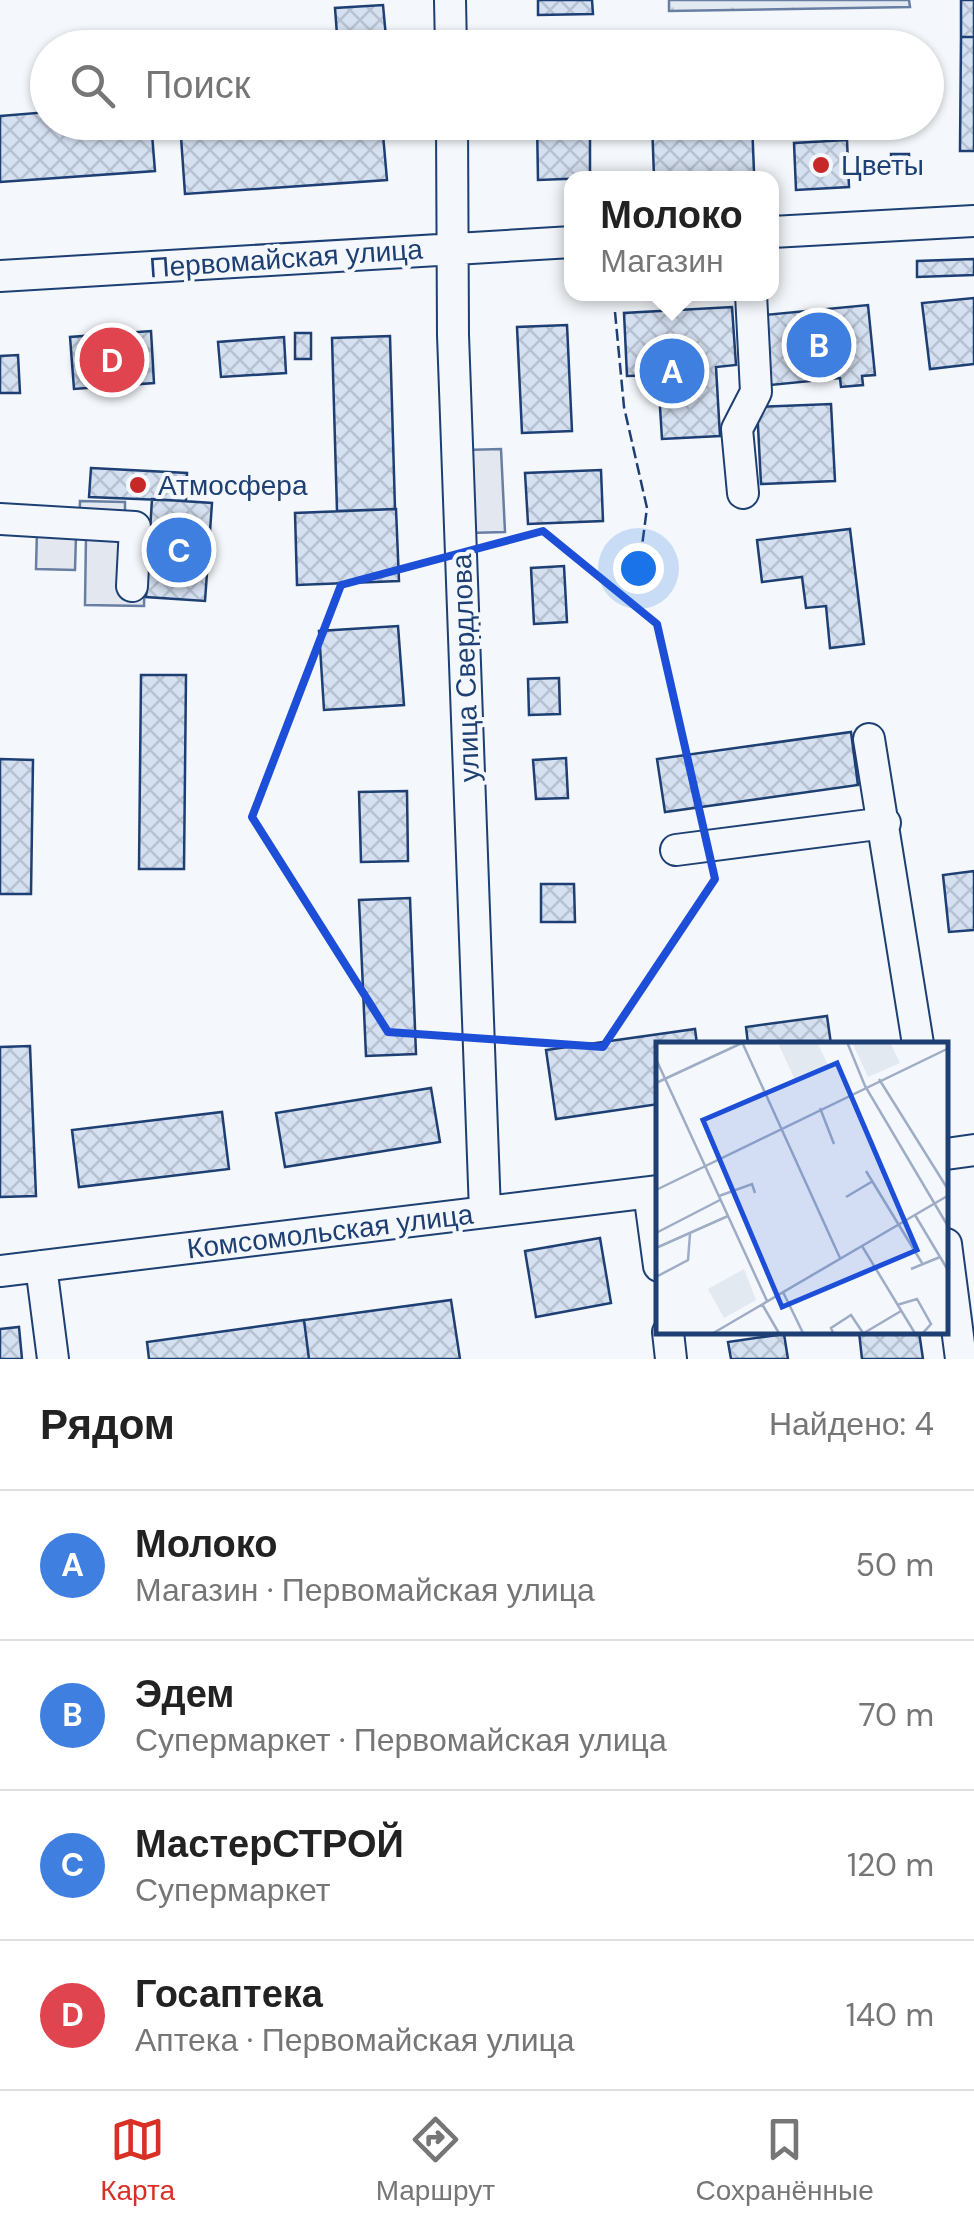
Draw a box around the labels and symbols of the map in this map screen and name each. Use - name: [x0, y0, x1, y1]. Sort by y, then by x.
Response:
- place label: Цветы: [841, 147, 924, 184]
- marker: Цветы: [810, 154, 832, 176]
- street label: Первомайская улица: [148, 230, 424, 287]
- pin: B: [786, 308, 852, 382]
- pin: D: [80, 322, 144, 398]
- pin: A: [640, 334, 704, 408]
- place label: Атмосфера: [158, 467, 308, 504]
- marker: Атмосфера: [127, 474, 149, 496]
- pin: C: [146, 512, 212, 588]
- your location: [613, 543, 664, 594]
- street label: улица Свердлова: [443, 553, 488, 783]
- inset map: [656, 1042, 949, 1334]
- street label: Комсомольская улица: [185, 1196, 476, 1267]

